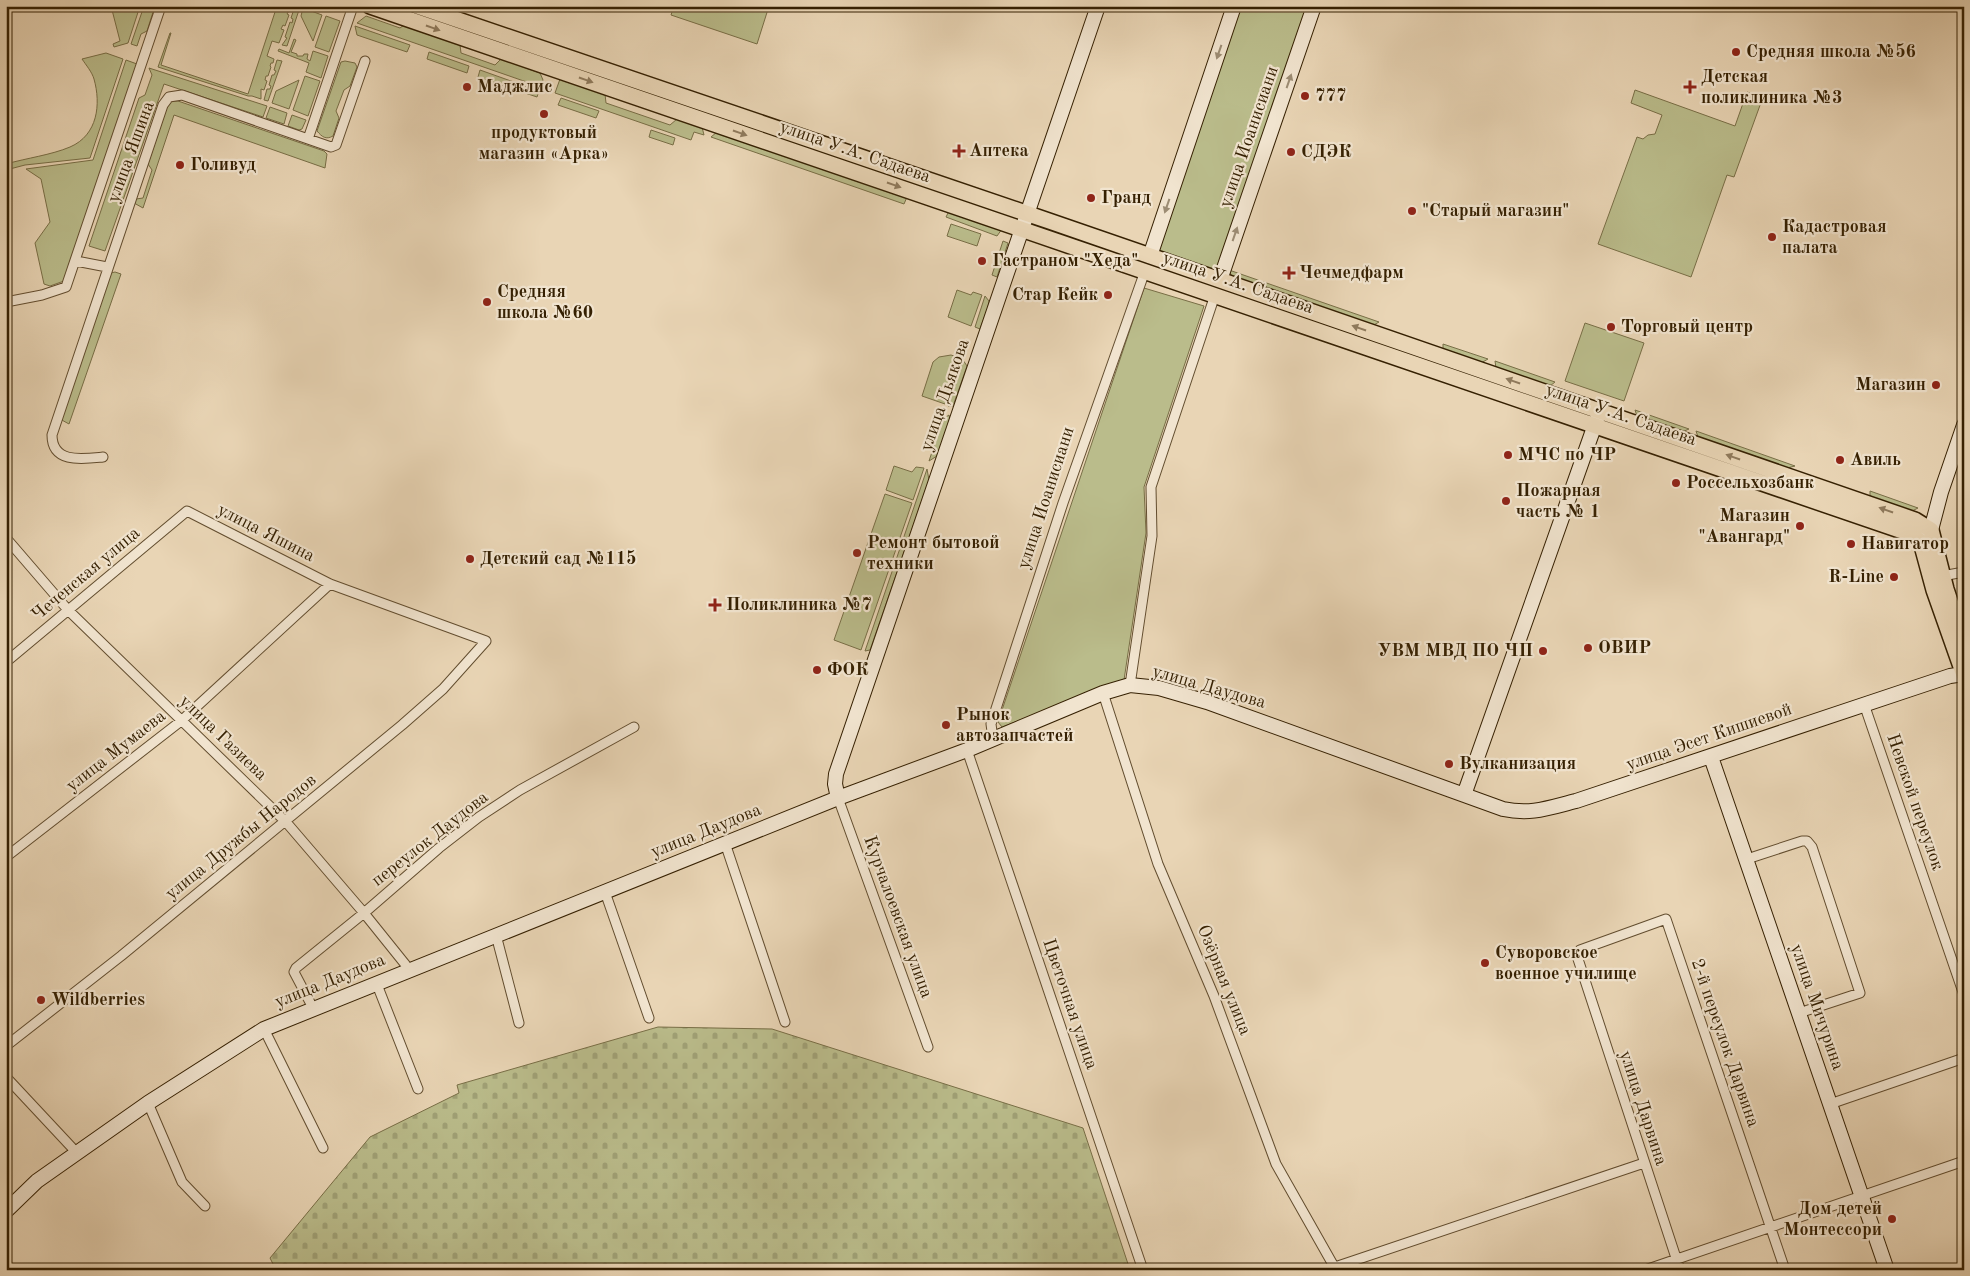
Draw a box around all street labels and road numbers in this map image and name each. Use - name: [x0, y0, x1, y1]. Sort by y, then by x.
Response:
- street label: улица Иоанисиани: [1216, 64, 1282, 210]
- street label: улица Яшина: [104, 99, 158, 205]
- street label: улица У.А. Садаева: [777, 118, 933, 186]
- street label: улица У.А. Садаева: [1160, 249, 1316, 317]
- street label: улица Дьякова: [917, 336, 973, 454]
- street label: улица У.А. Садаева: [1543, 381, 1699, 449]
- street label: улица Иоанисиани: [1015, 425, 1077, 571]
- street label: улица Яшина: [214, 501, 318, 565]
- street label: Чеченская улица: [29, 524, 144, 624]
- street label: улица Даудова: [1150, 662, 1268, 712]
- street label: улица Газиева: [176, 692, 270, 784]
- street label: улица Эсет Кишиевой: [1624, 700, 1794, 774]
- street label: улица Мумаева: [63, 707, 169, 795]
- street label: Невской переулок: [1883, 731, 1947, 873]
- street label: улица Дружбы Народов: [162, 771, 320, 903]
- street label: переулок Даудова: [368, 788, 492, 890]
- street label: улица Даудова: [648, 801, 764, 861]
- street label: Курчалоевская улица: [860, 834, 936, 1001]
- street label: Озёрная улица: [1194, 922, 1254, 1038]
- street label: Цветочная улица: [1039, 936, 1101, 1072]
- street label: улица Мичурина: [1787, 942, 1847, 1073]
- street label: улица Даудова: [272, 951, 388, 1011]
- street label: 2-й переулок Дарвина: [1688, 956, 1762, 1130]
- street label: улица Дарвина: [1616, 1048, 1670, 1168]

